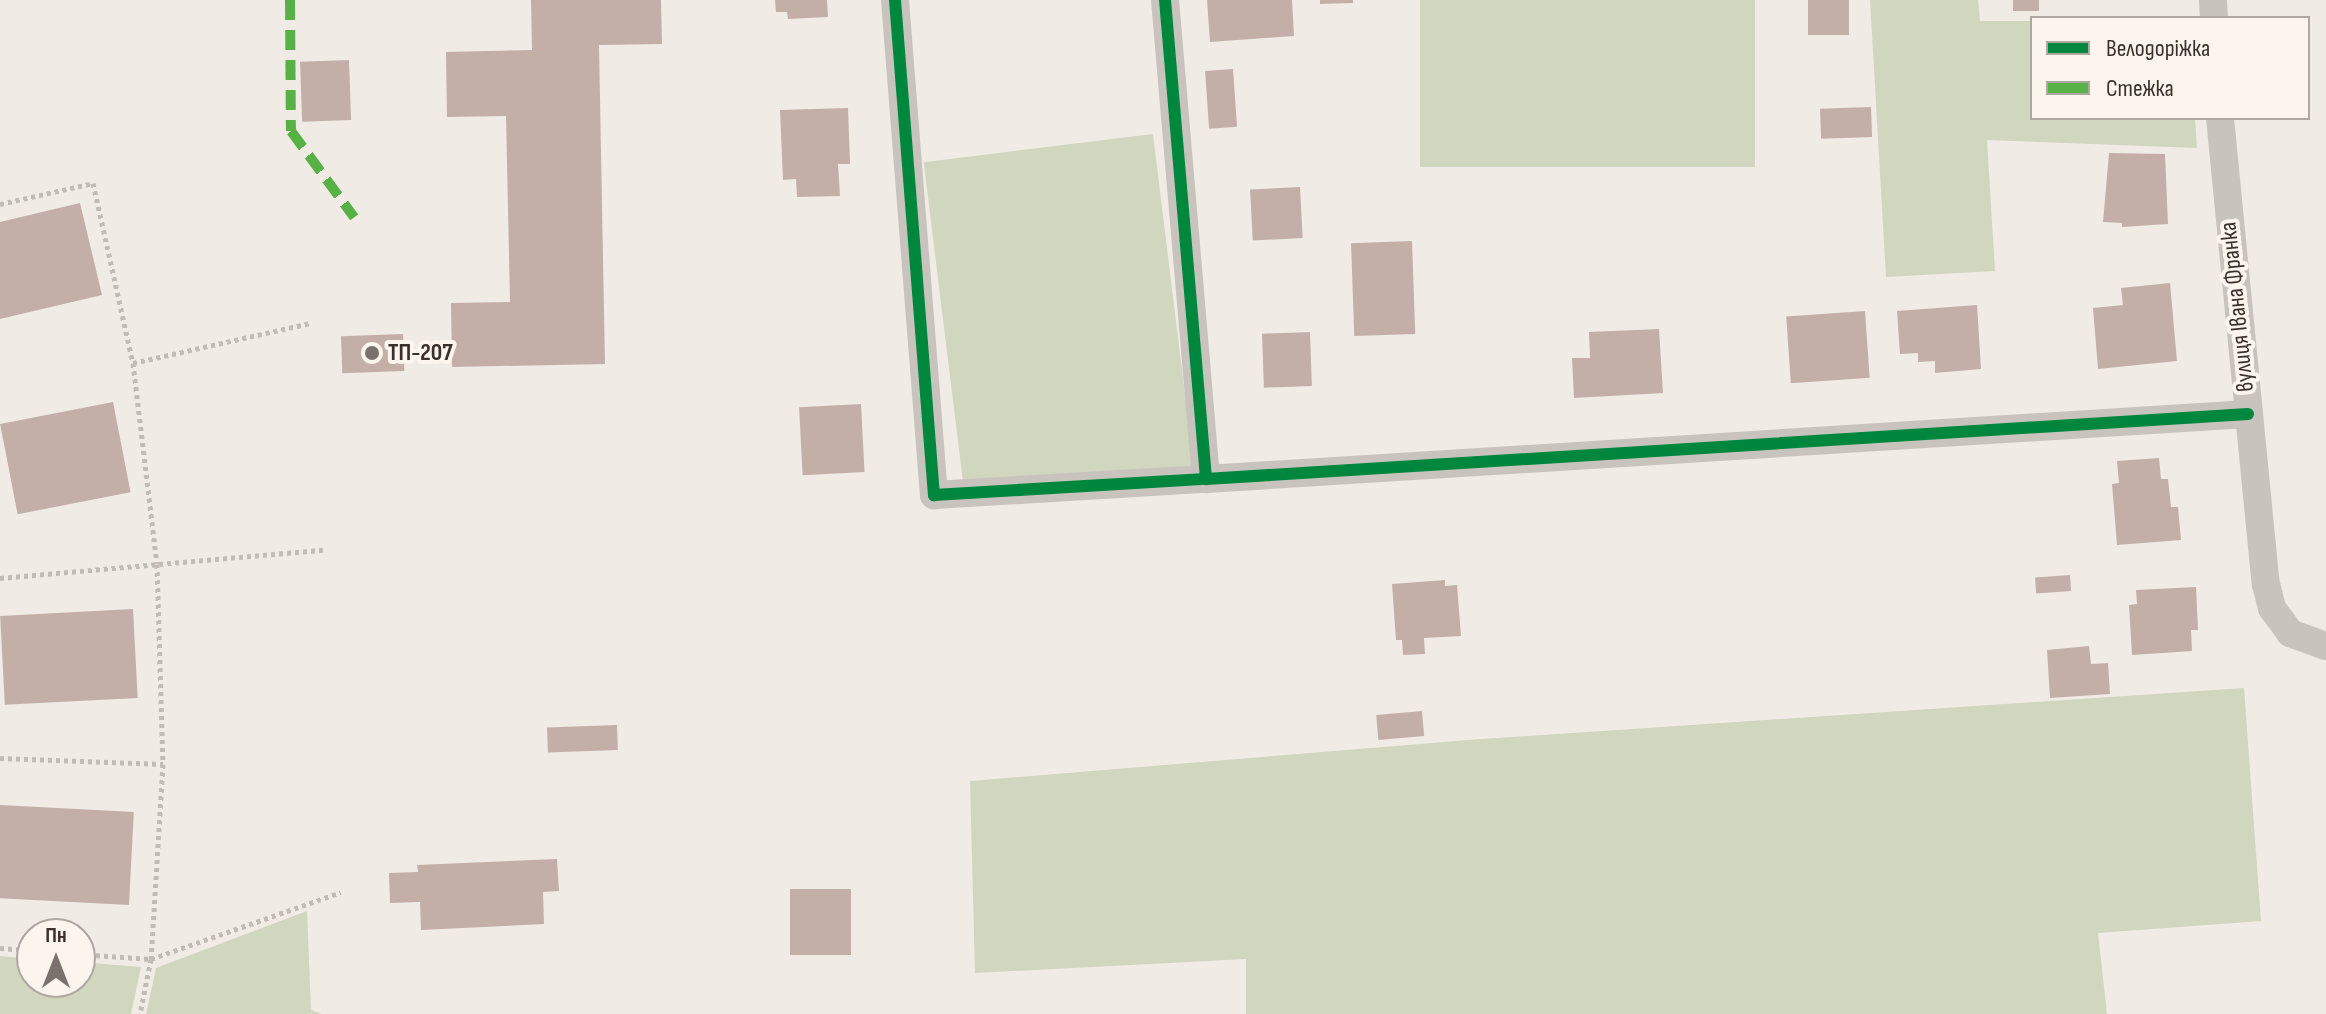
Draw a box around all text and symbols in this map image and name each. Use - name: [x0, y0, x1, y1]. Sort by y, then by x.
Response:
- legend: [2030, 16, 2310, 120]
- text: Велодоріжка: [2106, 34, 2210, 63]
- text: Стежка: [2106, 74, 2174, 103]
- street label: вулиця Івана Франка: [2214, 221, 2260, 393]
- place label: ТП-207: [388, 339, 453, 367]
- marker: ТП-207: [363, 344, 381, 362]
- north arrow: [16, 918, 96, 998]
- text: Пн: [45, 922, 67, 949]

